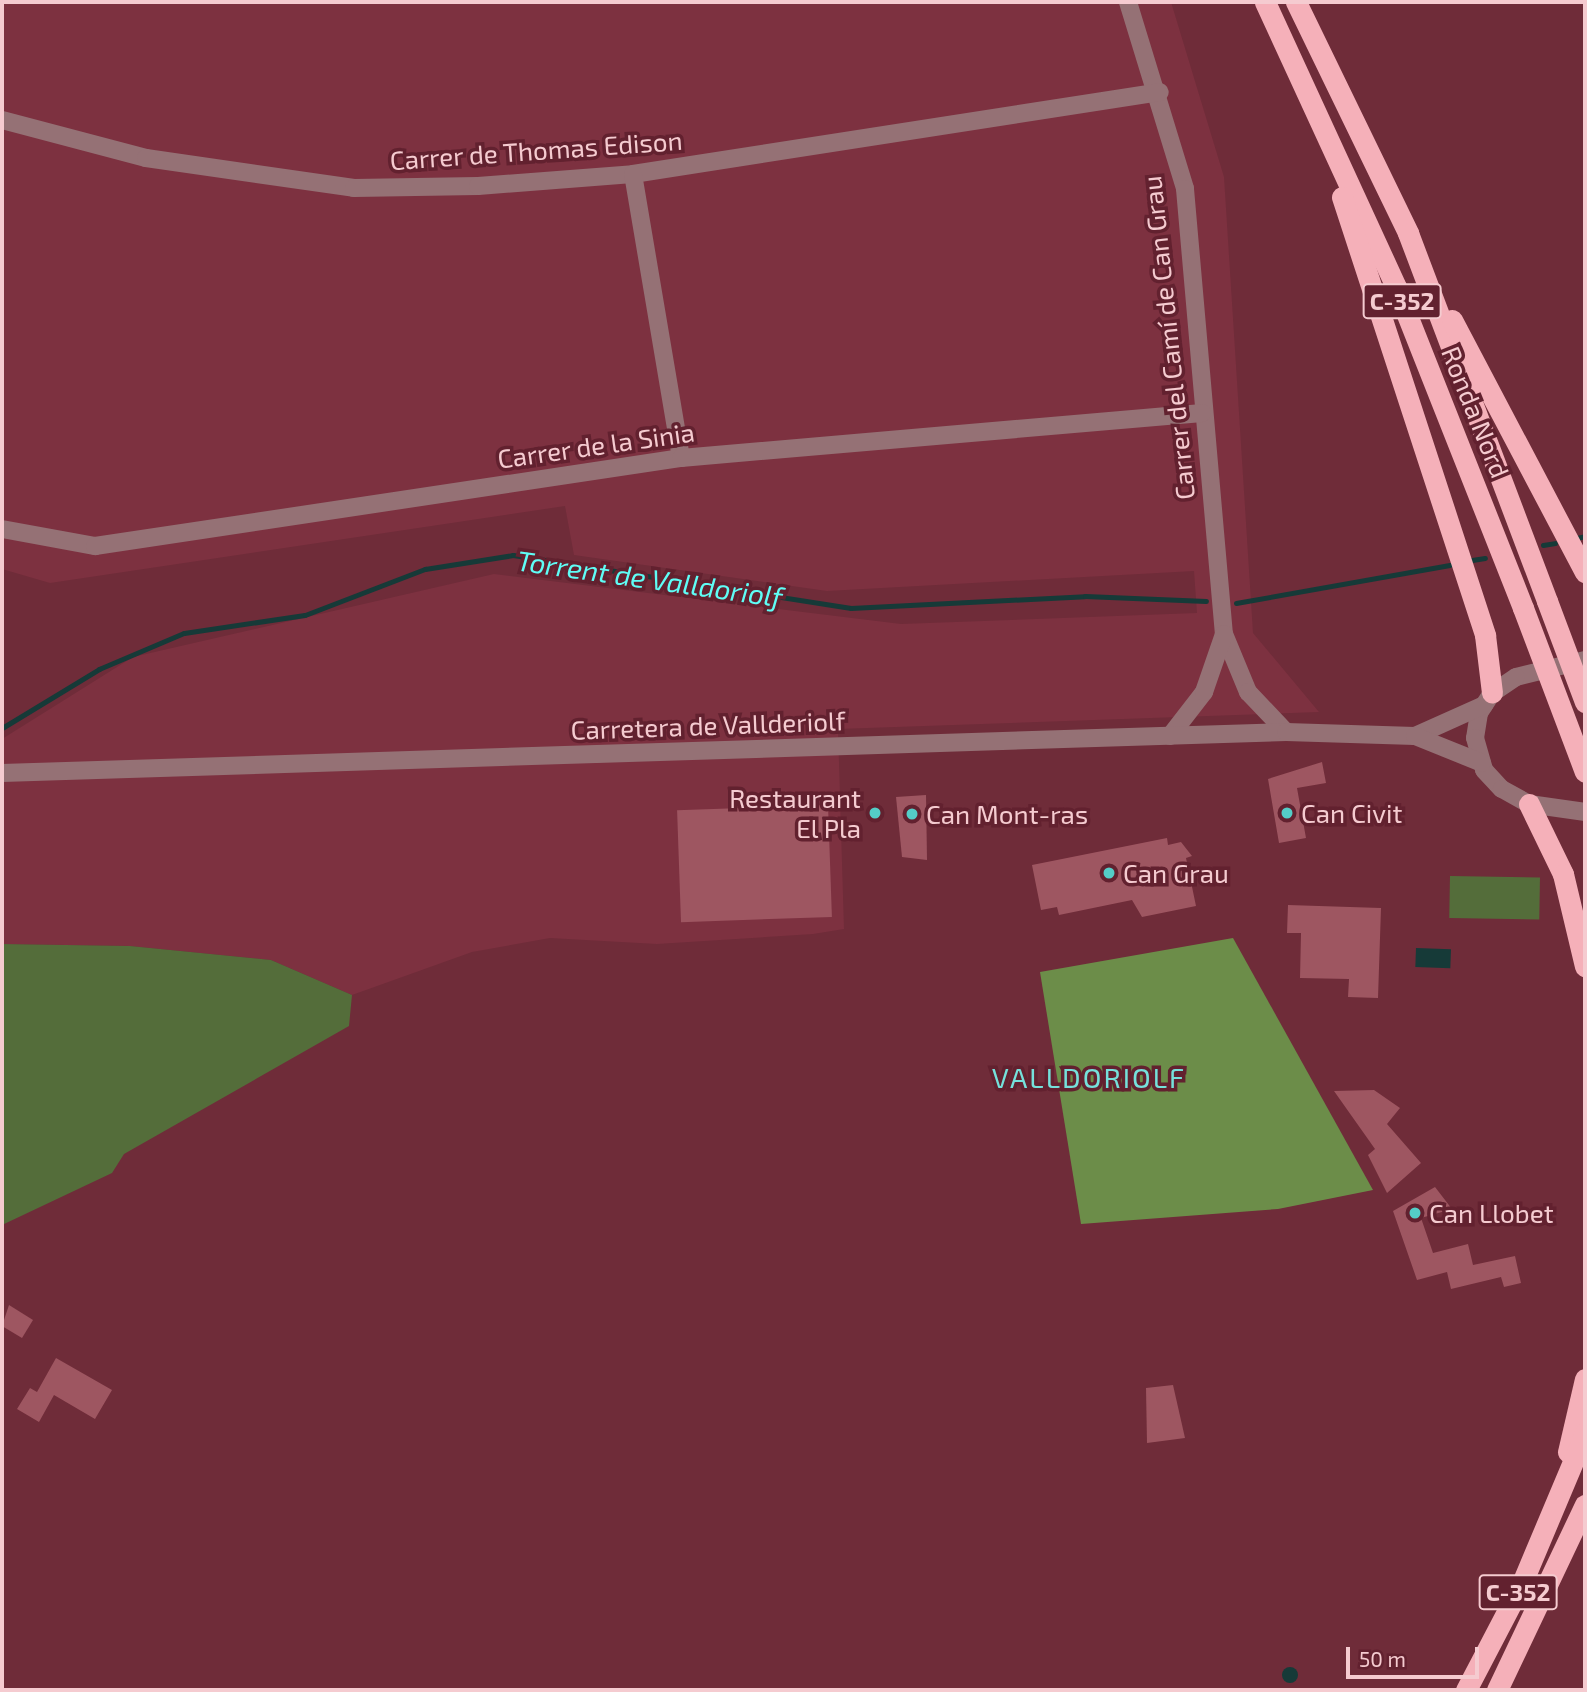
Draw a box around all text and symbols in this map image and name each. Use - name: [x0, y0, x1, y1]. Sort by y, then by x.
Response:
- street label: Carrer de Thomas Edison: [388, 124, 684, 176]
- street label: Carrer del Camí de Can Grau: [1135, 174, 1201, 502]
- road number: C-352: [1362, 280, 1442, 322]
- street label: Ronda Nord: [1436, 342, 1516, 482]
- street label: Carrer de la Sinia: [495, 416, 697, 474]
- water label: Torrent de Valldoriolf: [515, 543, 785, 613]
- street label: Carretera de Vallderiolf: [570, 705, 846, 745]
- place label: Restaurant El Pla: [729, 782, 861, 844]
- place label: Can Civit: [1301, 797, 1402, 829]
- place label: Can Mont-ras: [926, 798, 1088, 830]
- marker: Restaurant El Pla: [867, 805, 883, 821]
- marker: Can Civit: [1279, 805, 1295, 821]
- marker: Can Mont-ras: [904, 806, 920, 822]
- place label: Can Grau: [1123, 857, 1229, 889]
- marker: Can Grau: [1101, 865, 1117, 881]
- district label: VALLDORIOLF: [993, 1060, 1185, 1094]
- place label: Can Llobet: [1429, 1197, 1554, 1229]
- marker: Can Llobet: [1407, 1205, 1423, 1221]
- road number: C-352: [1478, 1572, 1558, 1612]
- scale bar: [1349, 1632, 1482, 1676]
- text: 50 m: [1359, 1646, 1406, 1671]

